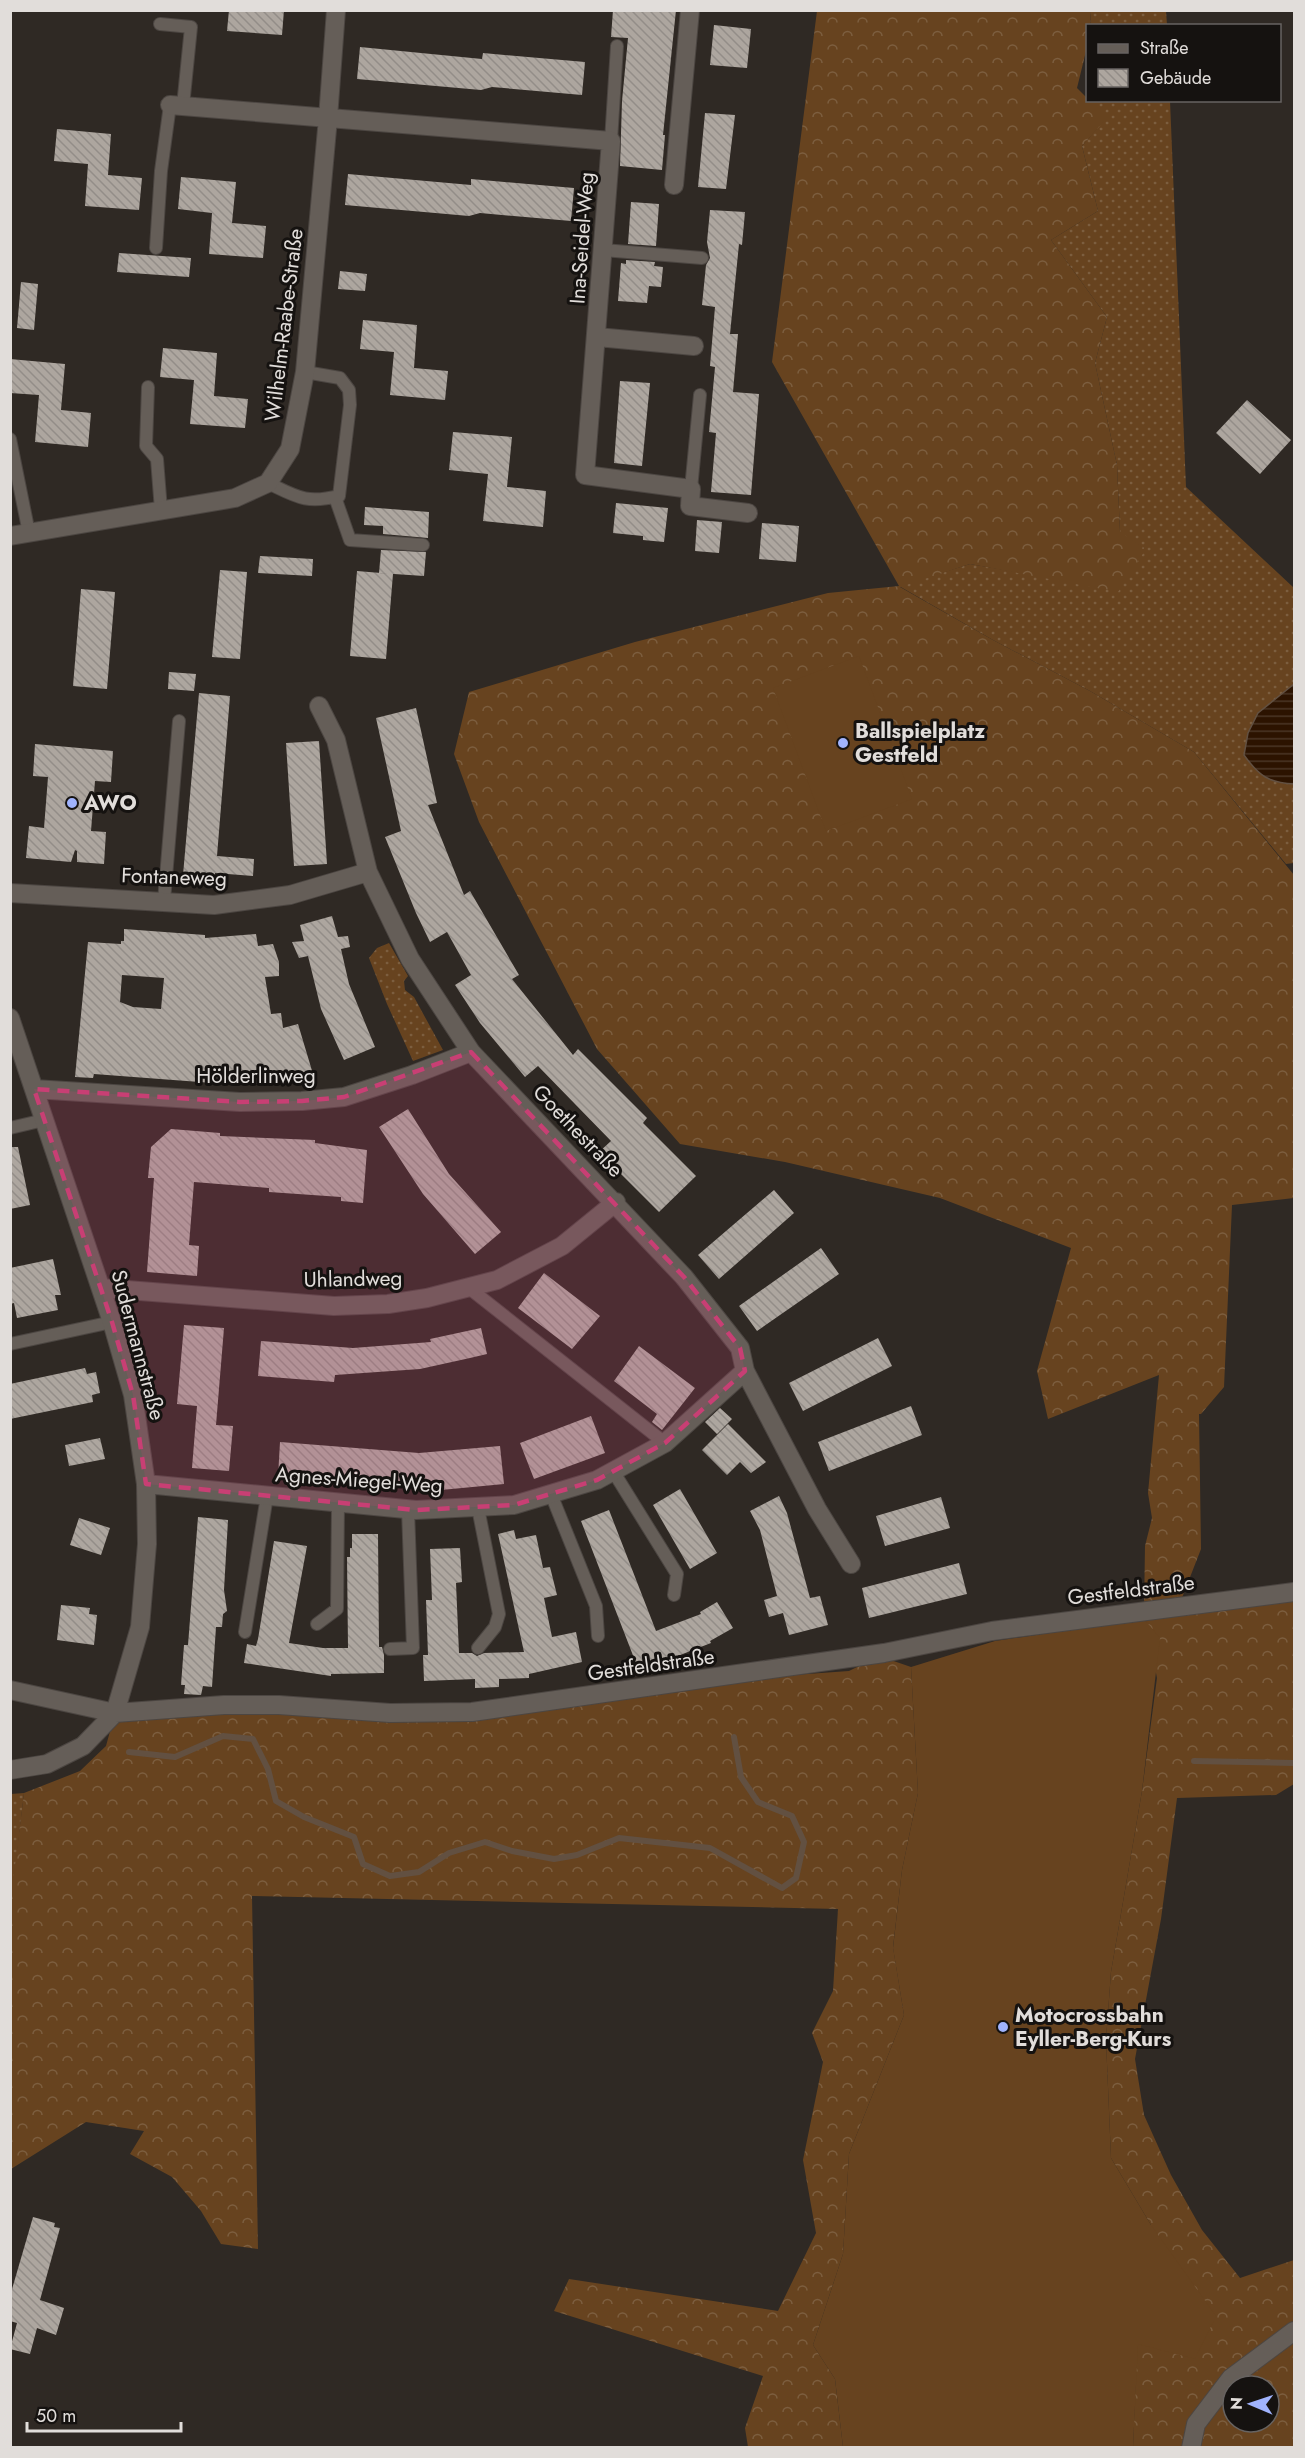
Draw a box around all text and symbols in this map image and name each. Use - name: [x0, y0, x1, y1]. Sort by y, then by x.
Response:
- legend: [1086, 24, 1281, 102]
- text: Straße: [1140, 35, 1188, 61]
- text: Gebäude: [1140, 65, 1211, 91]
- street label: Ina-Seidel-Weg: [562, 171, 602, 305]
- street label: Wilhelm-Raabe-Straße: [257, 227, 311, 423]
- place label: Ballspielplatz Gestfeld: [855, 716, 985, 770]
- marker: Ballspielplatz Gestfeld: [836, 736, 850, 750]
- place label: AWO: [83, 788, 137, 818]
- marker: AWO: [65, 796, 79, 810]
- street label: Fontaneweg: [121, 860, 227, 894]
- street label: Hölderlinweg: [196, 1061, 316, 1091]
- street label: Goethestraße: [526, 1078, 630, 1184]
- street label: Uhlandweg: [303, 1263, 403, 1295]
- street label: Sudermannstraße: [104, 1266, 173, 1424]
- street label: Agnes-Miegel-Weg: [274, 1459, 444, 1501]
- street label: Gestfeldstraße: [1066, 1567, 1196, 1613]
- street label: Gestfeldstraße: [586, 1641, 716, 1689]
- place label: Motocrossbahn Eyller-Berg-Kurs: [1015, 2000, 1172, 2054]
- marker: Motocrossbahn Eyller-Berg-Kurs: [996, 2020, 1010, 2034]
- north arrow: [1221, 2374, 1281, 2434]
- scale bar: [27, 2395, 182, 2433]
- text: N: [1225, 2397, 1248, 2410]
- text: 50 m: [36, 2403, 76, 2429]

